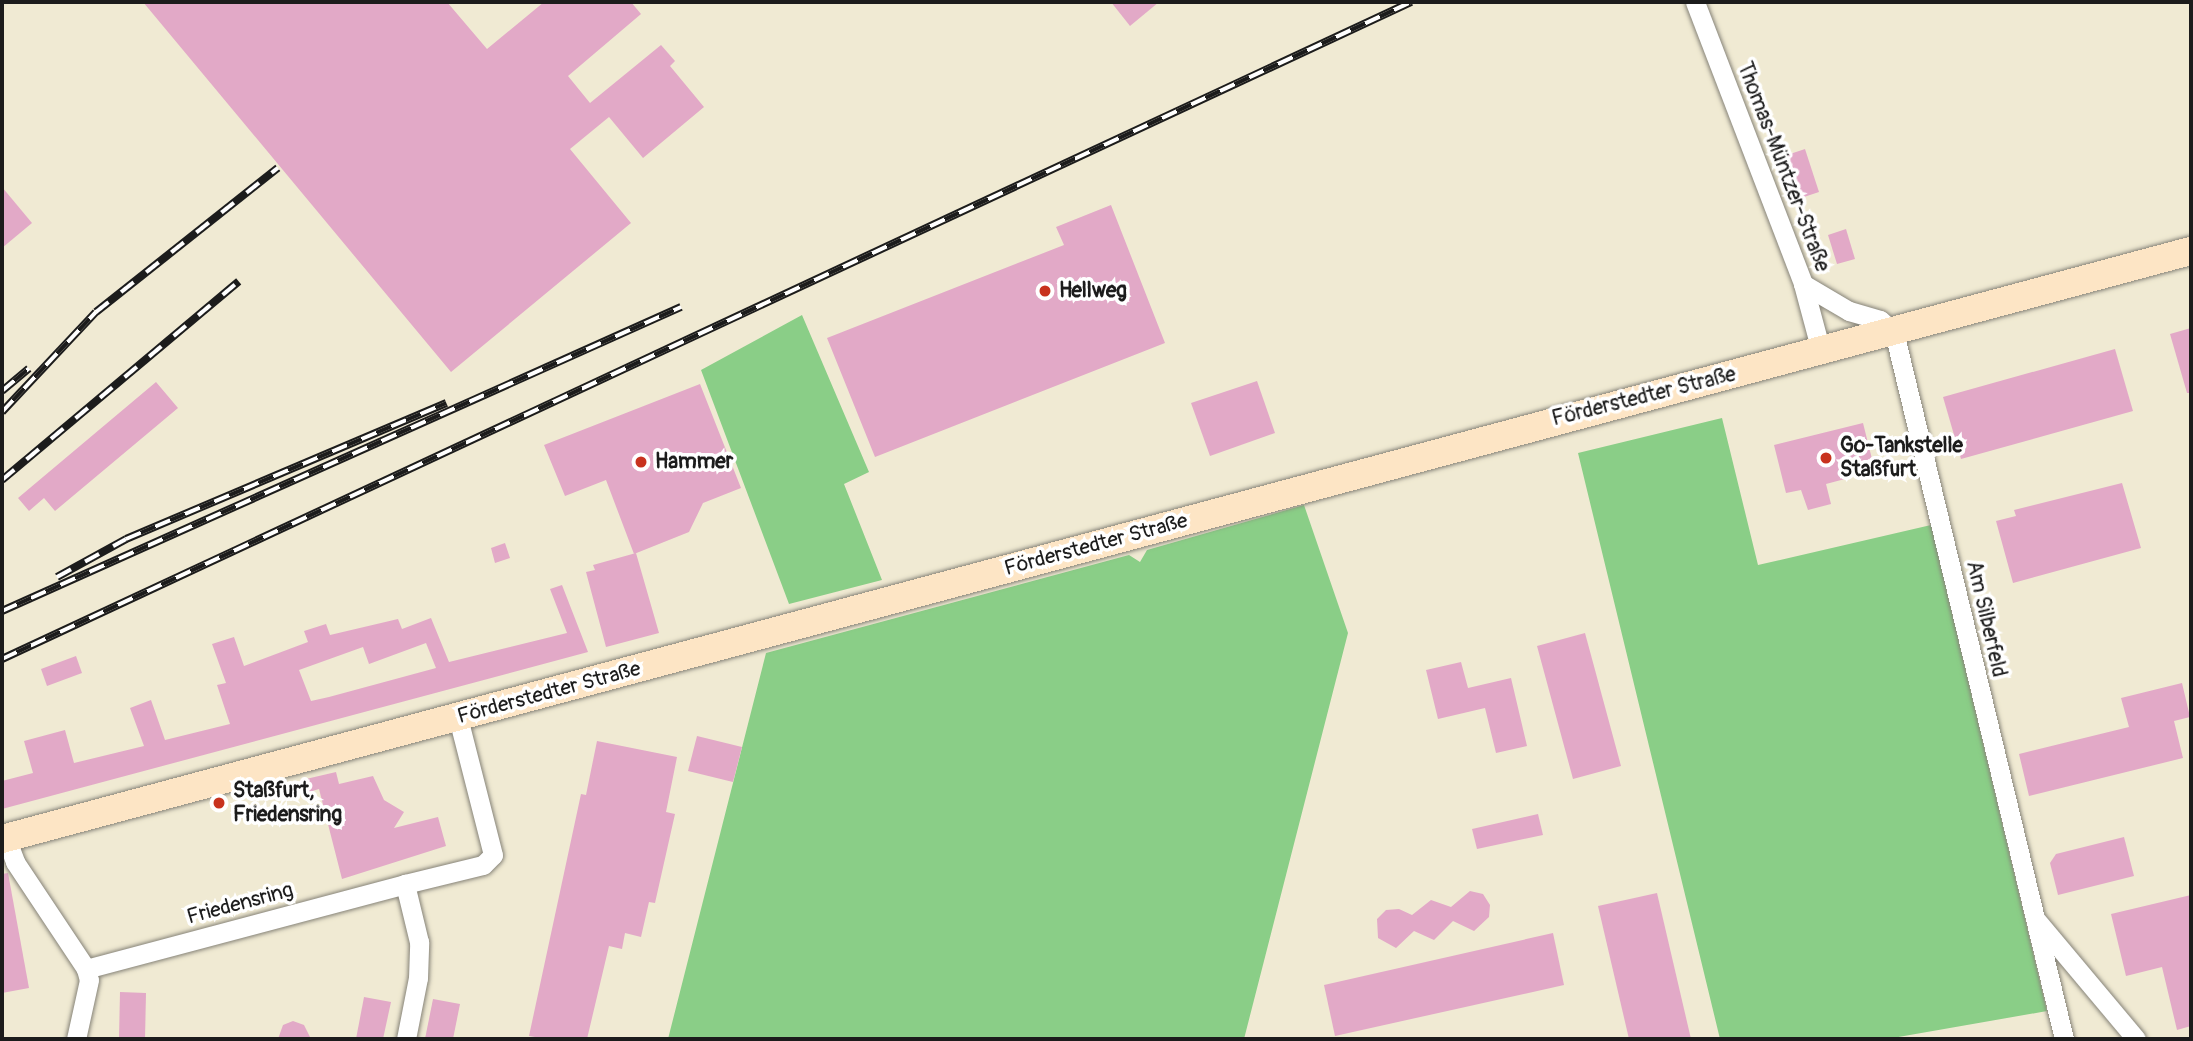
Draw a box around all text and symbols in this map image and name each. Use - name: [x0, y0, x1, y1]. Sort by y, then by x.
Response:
- street label: Thomas-Müntzer-Straße: [1731, 59, 1835, 275]
- place label: Hellweg: [1059, 278, 1127, 304]
- marker: Hellweg: [1037, 283, 1053, 299]
- street label: Förderstedter Straße: [1549, 362, 1739, 432]
- place label: Go-Tankstelle Staßfurt: [1840, 433, 1963, 483]
- place label: Hammer: [655, 449, 733, 475]
- marker: Go-Tankstelle Staßfurt: [1818, 450, 1834, 466]
- marker: Hammer: [633, 454, 649, 470]
- street label: Förderstedter Straße: [1002, 508, 1190, 582]
- street label: Am Silberfeld: [1960, 558, 2012, 680]
- street label: Förderstedter Straße: [455, 656, 643, 730]
- place label: Staßfurt, Friedensring: [233, 778, 342, 828]
- marker: Staßfurt, Friedensring: [211, 795, 227, 811]
- street label: Friedensring: [184, 878, 296, 930]

